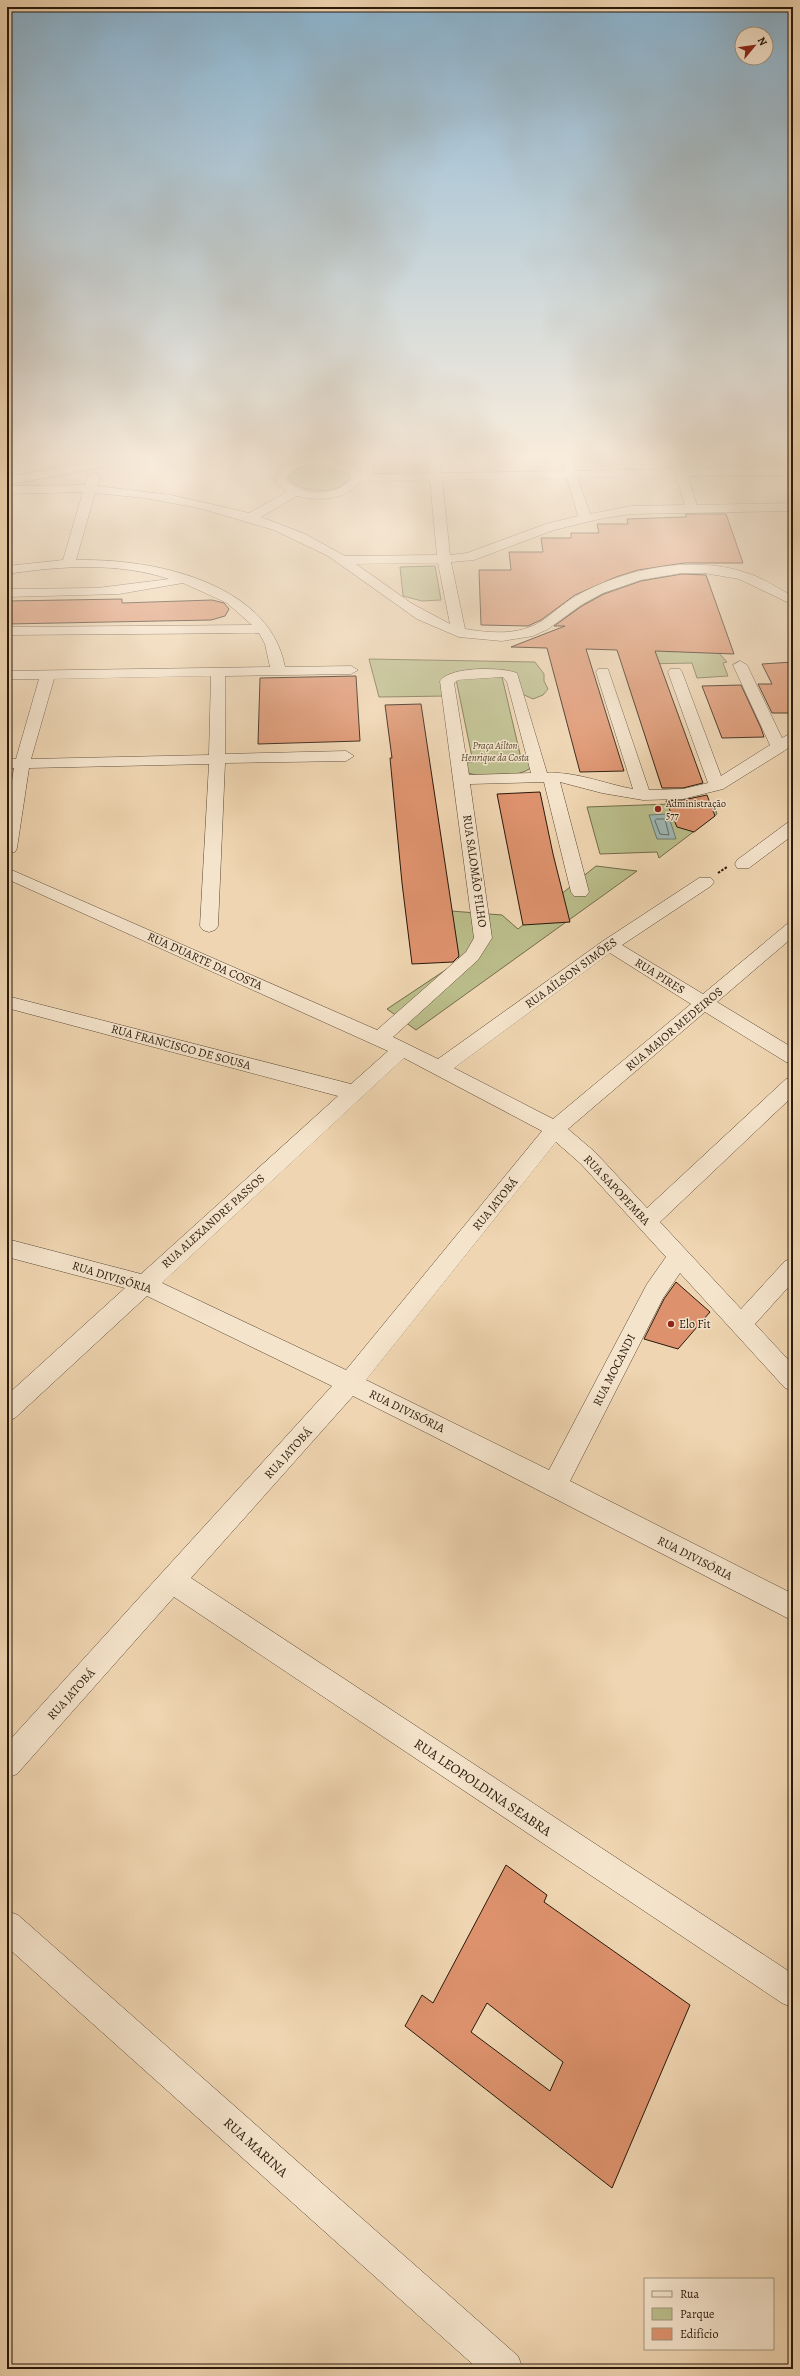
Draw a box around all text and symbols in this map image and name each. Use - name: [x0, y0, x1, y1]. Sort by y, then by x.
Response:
- north arrow: [734, 26, 774, 66]
- text: N: [754, 34, 771, 49]
- park label: Praça Aílton Henrique da Costa: [461, 739, 529, 765]
- place label: Administração 577: [665, 797, 726, 822]
- marker: Administração 577: [653, 804, 663, 814]
- street label: RUA SALOMÃO FILHO: [459, 814, 491, 928]
- street label: RUA DUARTE DA COSTA: [145, 928, 266, 994]
- street label: RUA AÍLSON SIMÕES: [522, 934, 620, 1012]
- street label: RUA PIRES: [632, 954, 688, 998]
- street label: RUA MAJOR MEDEIROS: [622, 983, 726, 1075]
- street label: RUA FRANCISCO DE SOUSA: [109, 1021, 254, 1074]
- street label: RUA SAPOPEMBA: [580, 1151, 655, 1229]
- street label: RUA ALEXANDRE PASSOS: [158, 1170, 268, 1272]
- street label: RUA JATOBÁ: [469, 1173, 522, 1234]
- street label: RUA DIVISÓRIA: [70, 1257, 155, 1297]
- place label: Elo Fit: [679, 1316, 711, 1332]
- marker: Elo Fit: [666, 1319, 676, 1329]
- street label: RUA MOCANDI: [589, 1331, 639, 1409]
- street label: RUA DIVISÓRIA: [367, 1386, 448, 1437]
- street label: RUA JATOBÁ: [261, 1423, 316, 1482]
- street label: RUA DIVISÓRIA: [655, 1532, 736, 1584]
- street label: RUA JATOBÁ: [44, 1664, 99, 1723]
- street label: RUA LEOPOLDINA SEABRA: [410, 1734, 556, 1841]
- street label: RUA MARINA: [219, 2113, 292, 2182]
- legend: [644, 2278, 774, 2350]
- text: Rua: [680, 2286, 699, 2302]
- text: Parque: [680, 2306, 715, 2322]
- text: Edifício: [680, 2326, 718, 2342]

